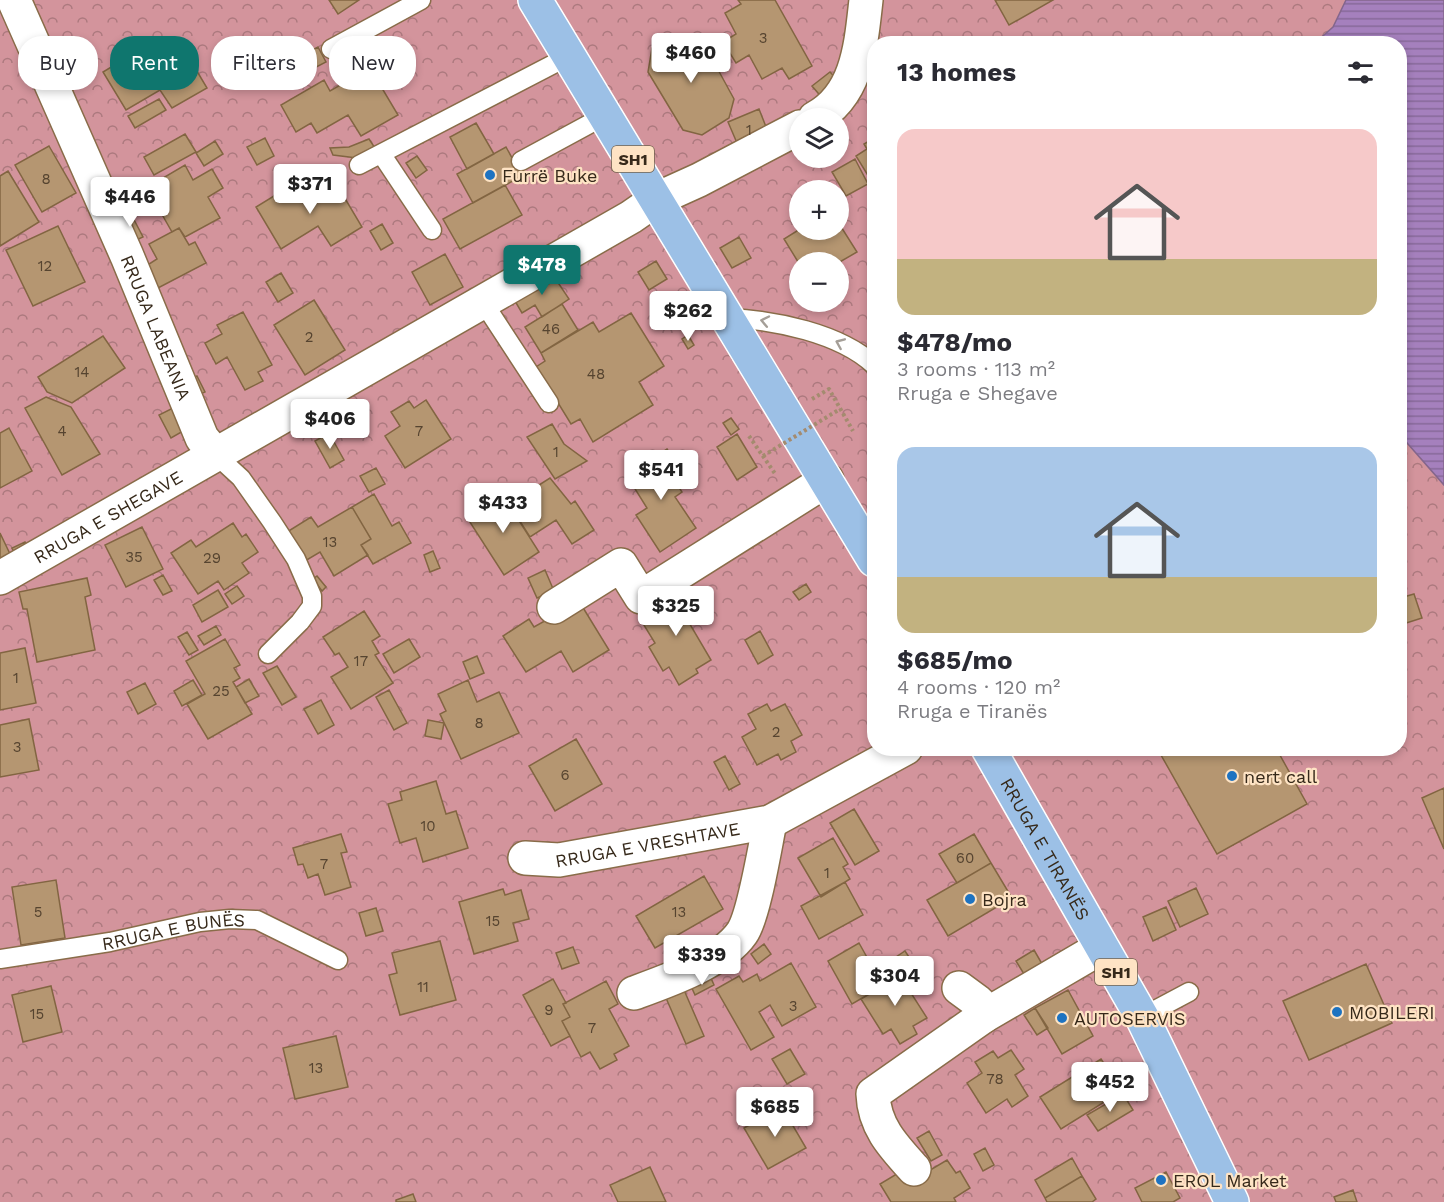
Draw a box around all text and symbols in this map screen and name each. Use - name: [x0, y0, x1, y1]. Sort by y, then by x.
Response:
- house number: 3: [759, 29, 767, 47]
- pin: $460: [655, 33, 727, 84]
- chip: Buy: [18, 36, 98, 90]
- chip: Rent: [110, 36, 199, 90]
- chip: Filters: [211, 36, 317, 90]
- chip: New: [329, 36, 416, 90]
- text: $460: [666, 40, 716, 64]
- icon: filters: [1344, 56, 1377, 89]
- text: 13 homes: [897, 57, 1016, 87]
- map controls: [789, 108, 849, 312]
- button: layers: [789, 108, 849, 168]
- house number: 1: [746, 121, 752, 139]
- road number: SH1: [612, 146, 654, 172]
- pin: $371: [274, 164, 346, 215]
- place label: Furrë Buke: [502, 165, 597, 186]
- marker: Furrë Buke: [483, 168, 497, 182]
- icon: home: [1083, 168, 1191, 276]
- house number: 8: [41, 170, 51, 188]
- text: $371: [288, 171, 332, 195]
- pin: $446: [94, 177, 166, 228]
- button: +: [789, 180, 849, 240]
- text: $446: [105, 184, 155, 208]
- pin: $478: [506, 245, 578, 296]
- street label: RRUGA LABEANIA: [117, 252, 196, 403]
- text: $478: [517, 252, 567, 276]
- button: −: [789, 252, 849, 312]
- house number: 12: [38, 257, 52, 275]
- pin: $262: [652, 291, 724, 342]
- text: $262: [664, 298, 712, 322]
- one-way arrow: [760, 315, 770, 328]
- house number: 46: [542, 320, 560, 338]
- text: $478/mo: [897, 327, 1012, 357]
- house number: 2: [305, 328, 313, 346]
- one-way arrow: [835, 338, 846, 350]
- text: 3 rooms · 113 m²: [897, 357, 1055, 381]
- house number: 14: [74, 363, 90, 381]
- house number: 48: [587, 365, 605, 383]
- text: Rruga e Shegave: [897, 381, 1058, 405]
- pin: $406: [294, 399, 366, 450]
- text: $406: [305, 406, 355, 430]
- house number: 4: [57, 422, 67, 440]
- house number: 7: [415, 422, 423, 440]
- house number: 1: [553, 443, 559, 461]
- pin: $541: [625, 450, 697, 501]
- text: $541: [638, 457, 684, 481]
- street label: RRUGA E SHEGAVE: [30, 466, 186, 567]
- pin: $433: [467, 483, 539, 534]
- icon: home: [1083, 486, 1191, 594]
- text: $433: [478, 490, 528, 514]
- house number: 13: [323, 533, 337, 551]
- house number: 35: [125, 548, 143, 566]
- house number: 29: [203, 549, 221, 567]
- pin: $325: [640, 586, 712, 637]
- text: $325: [652, 593, 700, 617]
- text: $685/mo: [897, 645, 1012, 675]
- house number: 17: [354, 652, 368, 670]
- house number: 1: [13, 669, 19, 687]
- text: 4 rooms · 120 m²: [897, 675, 1060, 699]
- house number: 25: [212, 682, 230, 700]
- text: Rruga e Tiranës: [897, 699, 1048, 723]
- house number: 8: [474, 714, 484, 732]
- house number: 2: [772, 723, 780, 741]
- house number: 3: [13, 738, 21, 756]
- house number: 6: [560, 766, 570, 784]
- place label: nert call: [1244, 766, 1318, 787]
- marker: nert call: [1225, 769, 1239, 783]
- street label: RRUGA E TIRANËS: [997, 774, 1095, 924]
- house number: 10: [420, 817, 436, 835]
- street label: RRUGA E VRESHTAVE: [554, 817, 742, 871]
- house number: 60: [956, 849, 974, 867]
- house number: 7: [320, 855, 328, 873]
- house number: 1: [824, 864, 830, 882]
- place label: Bojra: [982, 889, 1027, 910]
- marker: Bojra: [963, 892, 977, 906]
- house number: 5: [34, 903, 42, 921]
- house number: 13: [672, 903, 686, 921]
- street label: RRUGA E BUNËS: [100, 908, 245, 954]
- house number: 15: [486, 912, 500, 930]
- pin: $339: [666, 935, 738, 986]
- text: $339: [678, 942, 726, 966]
- pin: $304: [859, 956, 931, 1007]
- road number: SH1: [1095, 959, 1137, 985]
- text: $304: [870, 963, 920, 987]
- house number: 11: [417, 978, 429, 996]
- house number: 3: [789, 997, 797, 1015]
- house number: 9: [544, 1001, 554, 1019]
- place label: MOBILERI: [1349, 1002, 1434, 1023]
- house number: 15: [30, 1005, 44, 1023]
- marker: MOBILERI: [1330, 1005, 1344, 1019]
- place label: AUTOSERVIS: [1074, 1008, 1185, 1029]
- marker: AUTOSERVIS: [1055, 1011, 1069, 1025]
- house number: 7: [588, 1019, 596, 1037]
- house number: 13: [309, 1059, 323, 1077]
- pin: $452: [1074, 1062, 1146, 1113]
- text: $452: [1085, 1069, 1135, 1093]
- house number: 78: [986, 1070, 1004, 1088]
- pin: $685: [739, 1087, 811, 1138]
- text: $685: [750, 1094, 800, 1118]
- place label: EROL Market: [1173, 1170, 1287, 1191]
- marker: EROL Market: [1154, 1173, 1168, 1187]

